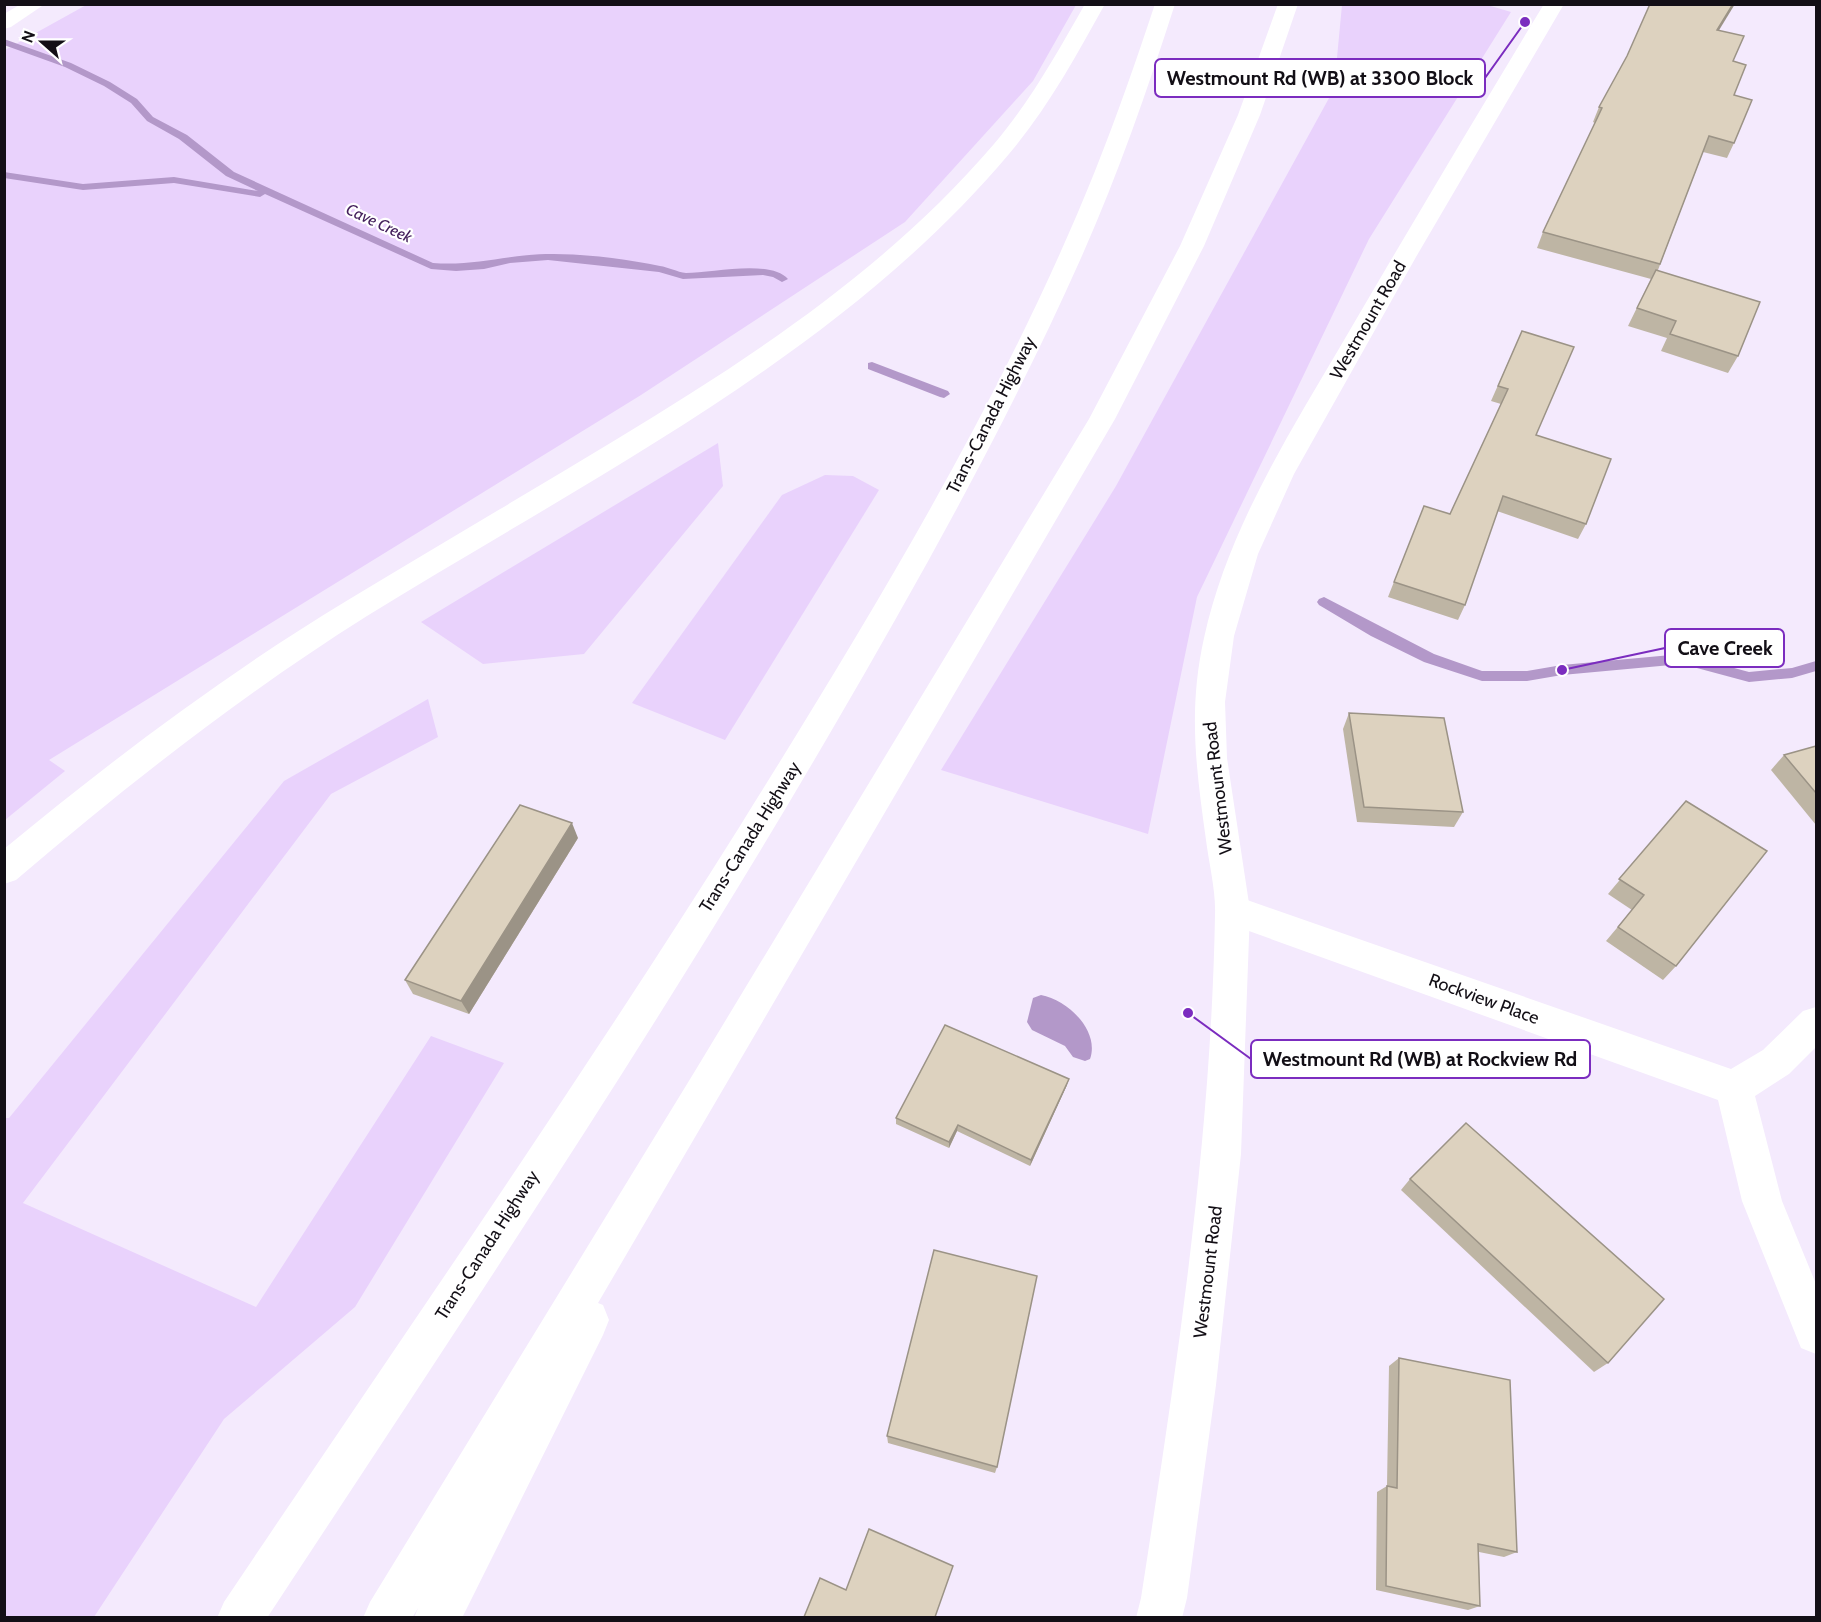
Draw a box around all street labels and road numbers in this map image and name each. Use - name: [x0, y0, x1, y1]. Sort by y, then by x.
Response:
- street label: Westmount Road: [1325, 257, 1411, 383]
- street label: Trans-Canada Highway: [942, 333, 1040, 497]
- street label: Westmount Road: [1199, 721, 1237, 855]
- street label: Trans-Canada Highway: [695, 757, 805, 917]
- street label: Rockview Place: [1426, 969, 1542, 1029]
- street label: Trans-Canada Highway: [430, 1166, 544, 1324]
- street label: Westmount Road: [1189, 1205, 1227, 1339]

